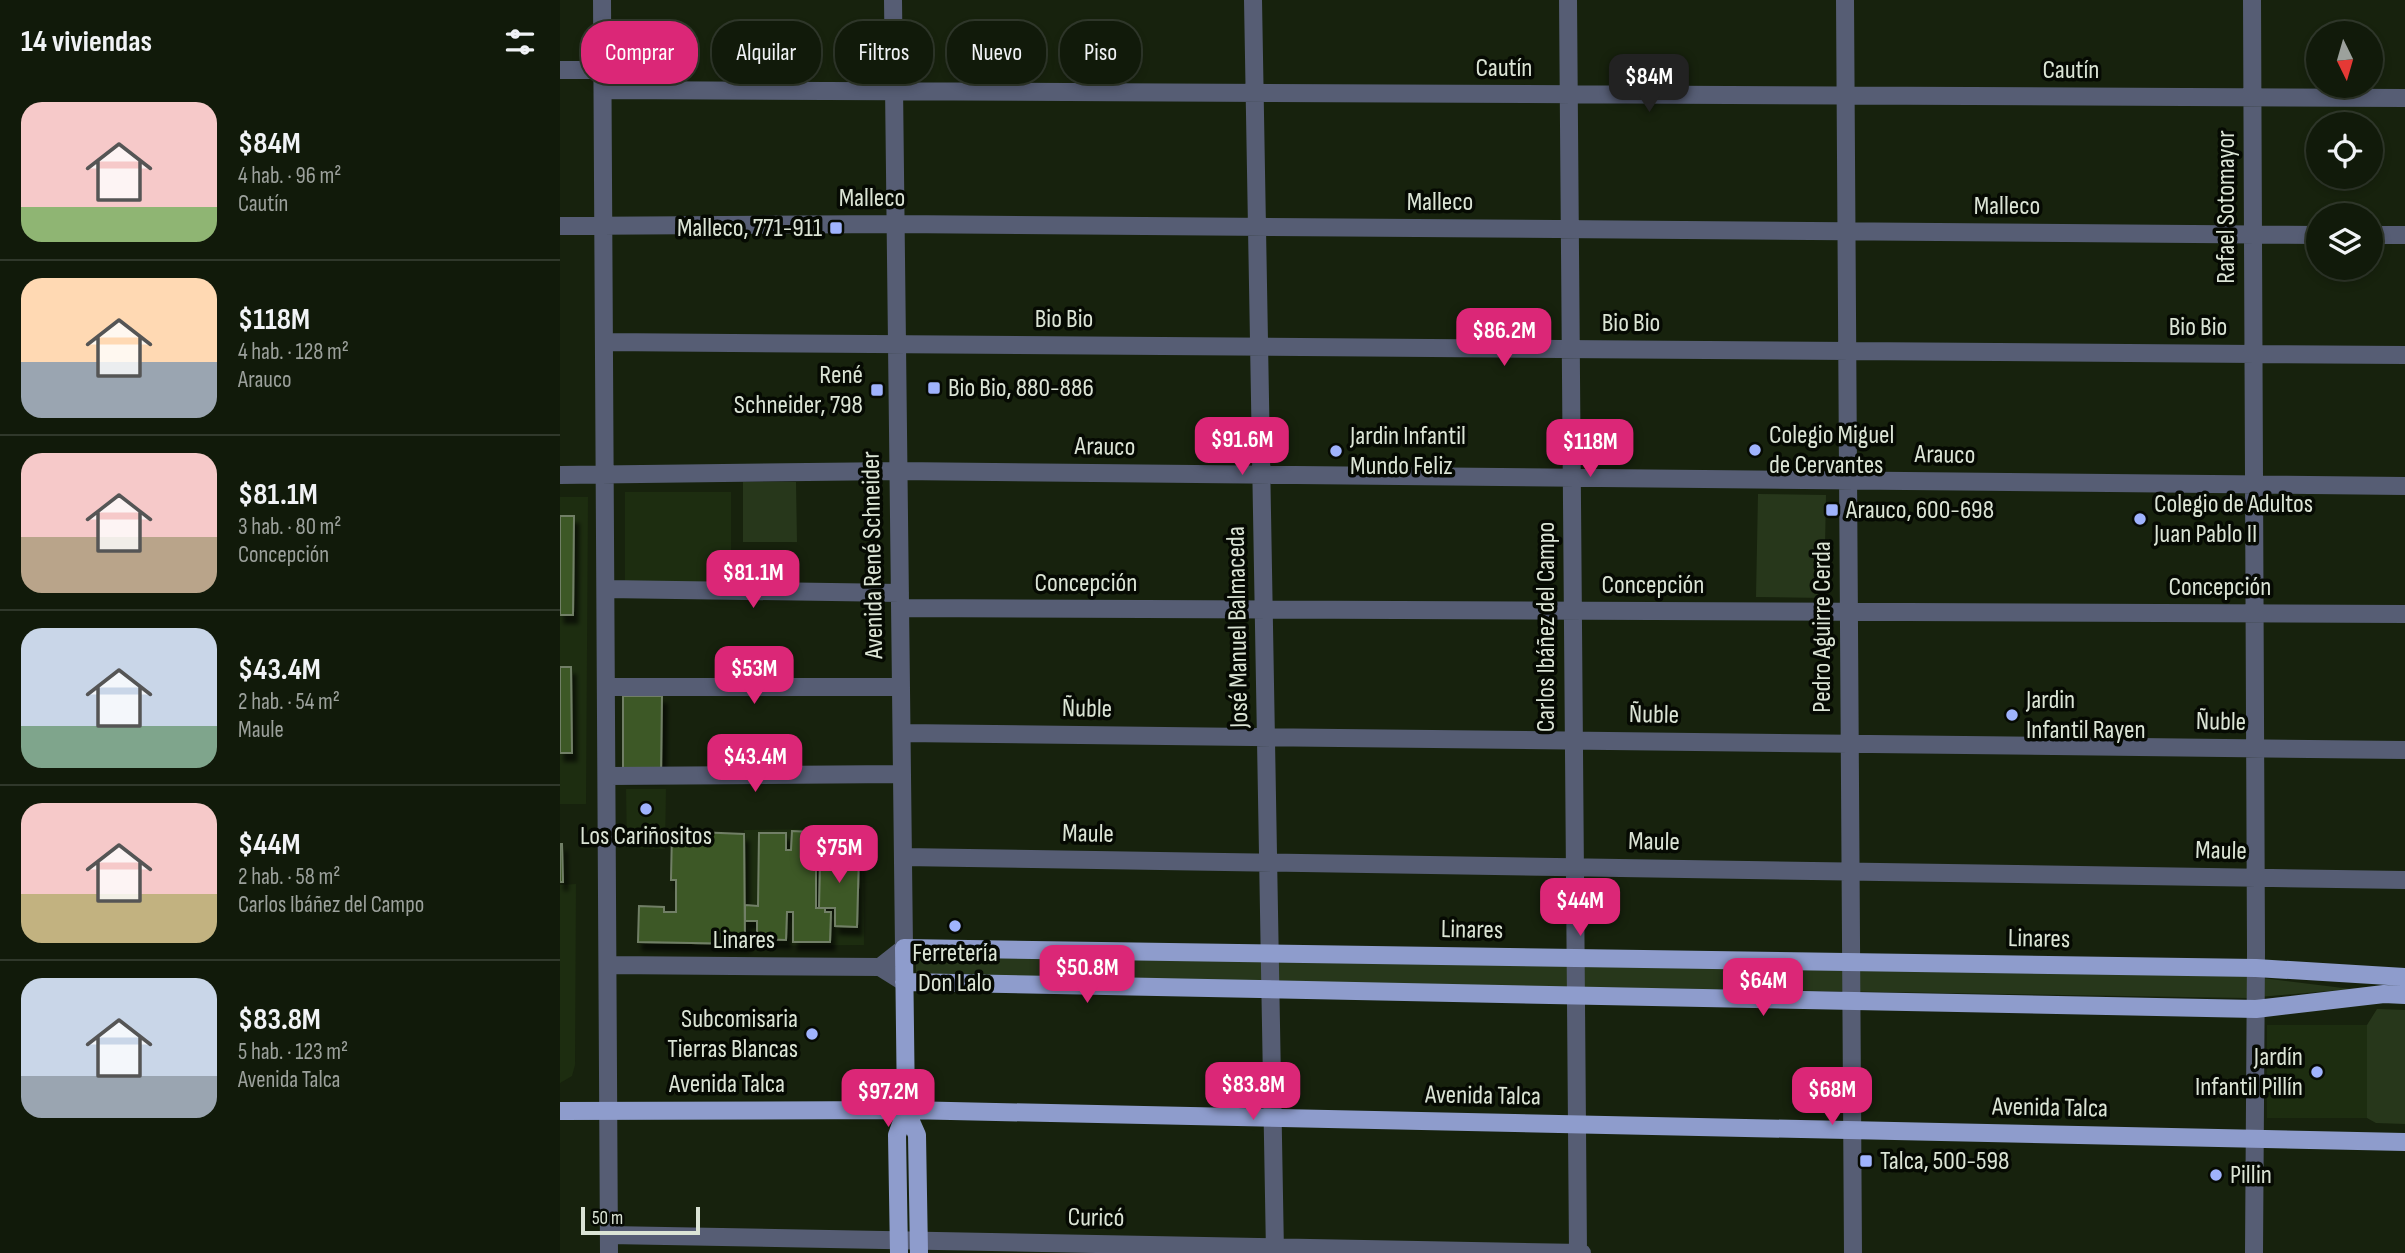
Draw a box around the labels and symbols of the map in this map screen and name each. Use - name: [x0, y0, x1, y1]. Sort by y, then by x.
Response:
- north arrow: [2306, 21, 2384, 98]
- street label: Cautín: [1476, 53, 1532, 84]
- pin: $84M: [1608, 54, 1690, 114]
- street label: Cautín: [2043, 55, 2099, 86]
- street label: Rafael Sotomayor: [2211, 130, 2242, 284]
- street label: Malleco: [839, 183, 905, 214]
- street label: Malleco: [1407, 187, 1473, 218]
- street label: Malleco: [1974, 191, 2040, 222]
- place label: Malleco, 771-911: [677, 213, 822, 244]
- marker: Malleco, 771-911: [828, 220, 844, 236]
- street label: Bio Bio: [1035, 304, 1093, 335]
- pin: $86.2M: [1447, 308, 1561, 368]
- street label: Bio Bio: [1602, 308, 1660, 339]
- street label: Bio Bio: [2169, 312, 2227, 343]
- place label: René Schneider, 798: [734, 360, 863, 421]
- place label: Bio Bio, 880-886: [948, 373, 1094, 404]
- marker: Bio Bio, 880-886: [926, 380, 942, 396]
- marker: René Schneider, 798: [869, 382, 885, 398]
- pin: $91.6M: [1185, 418, 1299, 477]
- pin: $118M: [1541, 420, 1639, 479]
- place label: Colegio Miguel de Cervantes: [1769, 420, 1894, 481]
- place label: Jardin Infantil Mundo Feliz: [1349, 421, 1466, 482]
- street label: Arauco: [1073, 431, 1136, 463]
- street label: Arauco: [1913, 439, 1976, 471]
- marker: Colegio Miguel de Cervantes: [1747, 442, 1763, 458]
- marker: Jardin Infantil Mundo Feliz: [1328, 443, 1344, 459]
- street label: Avenida René Schneider: [856, 450, 890, 660]
- place label: Colegio de Adultos Juan Pablo II: [2153, 489, 2313, 550]
- place label: Arauco, 600-698: [1845, 495, 1994, 526]
- marker: Arauco, 600-698: [1824, 502, 1840, 518]
- marker: Colegio de Adultos Juan Pablo II: [2132, 511, 2148, 527]
- street label: Carlos Ibáñez del Campo: [1531, 522, 1562, 732]
- street label: José Manuel Balmaceda: [1221, 526, 1255, 729]
- street label: Pedro Aguirre Cerda: [1807, 541, 1838, 713]
- pin: $81.1M: [696, 550, 810, 610]
- street label: Concepción: [1035, 568, 1137, 599]
- street label: Concepción: [1602, 570, 1704, 601]
- street label: Concepción: [2169, 572, 2271, 603]
- pin: $53M: [713, 646, 795, 706]
- place label: Jardin Infantil Rayen: [2025, 685, 2146, 746]
- street label: Ñuble: [1062, 693, 1112, 725]
- street label: Ñuble: [1629, 699, 1679, 731]
- street label: Ñuble: [2196, 706, 2246, 738]
- marker: Jardin Infantil Rayen: [2004, 707, 2020, 723]
- pin: $43.4M: [698, 734, 812, 794]
- marker: Los Cariñositos: [638, 801, 654, 817]
- street label: Maule: [1062, 818, 1114, 850]
- place label: Los Cariñositos: [580, 821, 712, 852]
- pin: $75M: [798, 826, 880, 885]
- street label: Maule: [1628, 826, 1680, 858]
- street label: Maule: [2195, 835, 2247, 867]
- pin: $44M: [1539, 878, 1621, 938]
- street label: Linares: [1441, 914, 1503, 946]
- marker: Ferretería Don Lalo: [947, 918, 963, 934]
- street label: Linares: [2008, 923, 2070, 955]
- street label: Linares: [713, 925, 775, 956]
- place label: Ferretería Don Lalo: [912, 938, 998, 999]
- pin: $50.8M: [1030, 946, 1144, 1005]
- pin: $64M: [1722, 958, 1804, 1018]
- place label: Subcomisaria Tierras Blancas: [667, 1004, 798, 1065]
- marker: Subcomisaria Tierras Blancas: [804, 1026, 820, 1042]
- place label: Jardín Infantil Pillín: [2195, 1042, 2303, 1103]
- pin: $83.8M: [1196, 1062, 1310, 1122]
- marker: Jardín Infantil Pillín: [2309, 1064, 2325, 1080]
- pin: $68M: [1791, 1068, 1873, 1127]
- street label: Avenida Talca: [668, 1069, 785, 1100]
- pin: $97.2M: [831, 1070, 945, 1129]
- street label: Avenida Talca: [1424, 1079, 1541, 1113]
- street label: Avenida Talca: [1991, 1091, 2108, 1125]
- place label: Talca, 500-598: [1880, 1146, 2009, 1177]
- marker: Talca, 500-598: [1858, 1153, 1874, 1169]
- place label: Pillin: [2230, 1160, 2272, 1191]
- marker: Pillin: [2208, 1167, 2224, 1183]
- street label: Curicó: [1067, 1202, 1125, 1234]
- scale bar: [581, 1204, 700, 1236]

